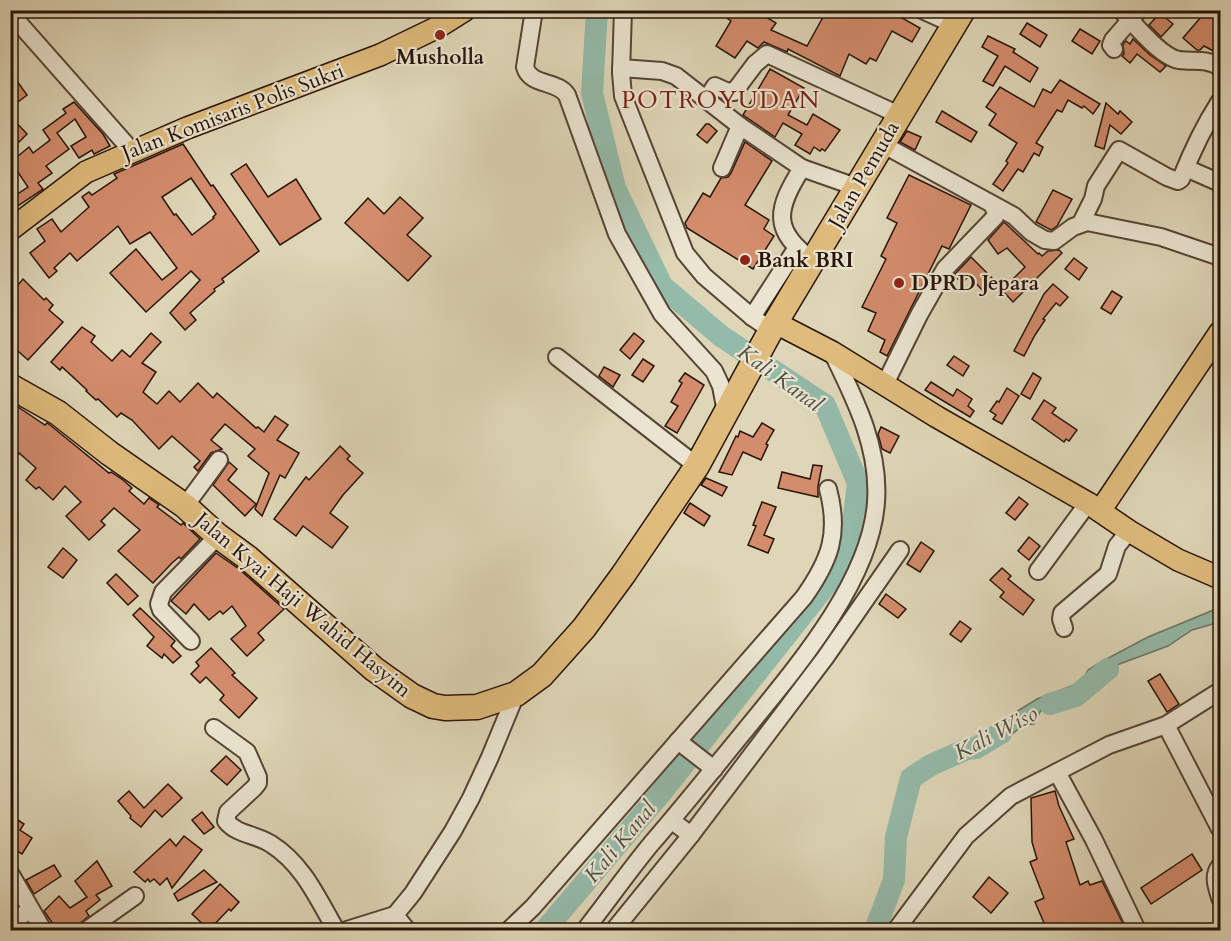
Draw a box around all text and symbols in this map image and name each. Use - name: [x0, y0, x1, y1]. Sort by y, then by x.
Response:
- marker: Musholla: [433, 28, 447, 42]
- place label: Musholla: [396, 43, 485, 72]
- street label: Jalan Komisaris Polis Sukri: [115, 56, 348, 169]
- district label: POTROYUDAN: [621, 84, 821, 117]
- street label: Jalan Pemuda: [820, 116, 906, 237]
- place label: Bank BRI: [757, 246, 854, 275]
- marker: Bank BRI: [738, 253, 752, 267]
- place label: DPRD Jepara: [911, 269, 1040, 298]
- marker: DPRD Jepara: [892, 276, 906, 290]
- water label: Kali Kanal: [732, 337, 829, 419]
- street label: Jalan Kyai Haji Wahid Hasyim: [186, 504, 418, 704]
- water label: Kali Wiso: [949, 698, 1043, 768]
- water label: Kali Kanal: [577, 794, 664, 889]

